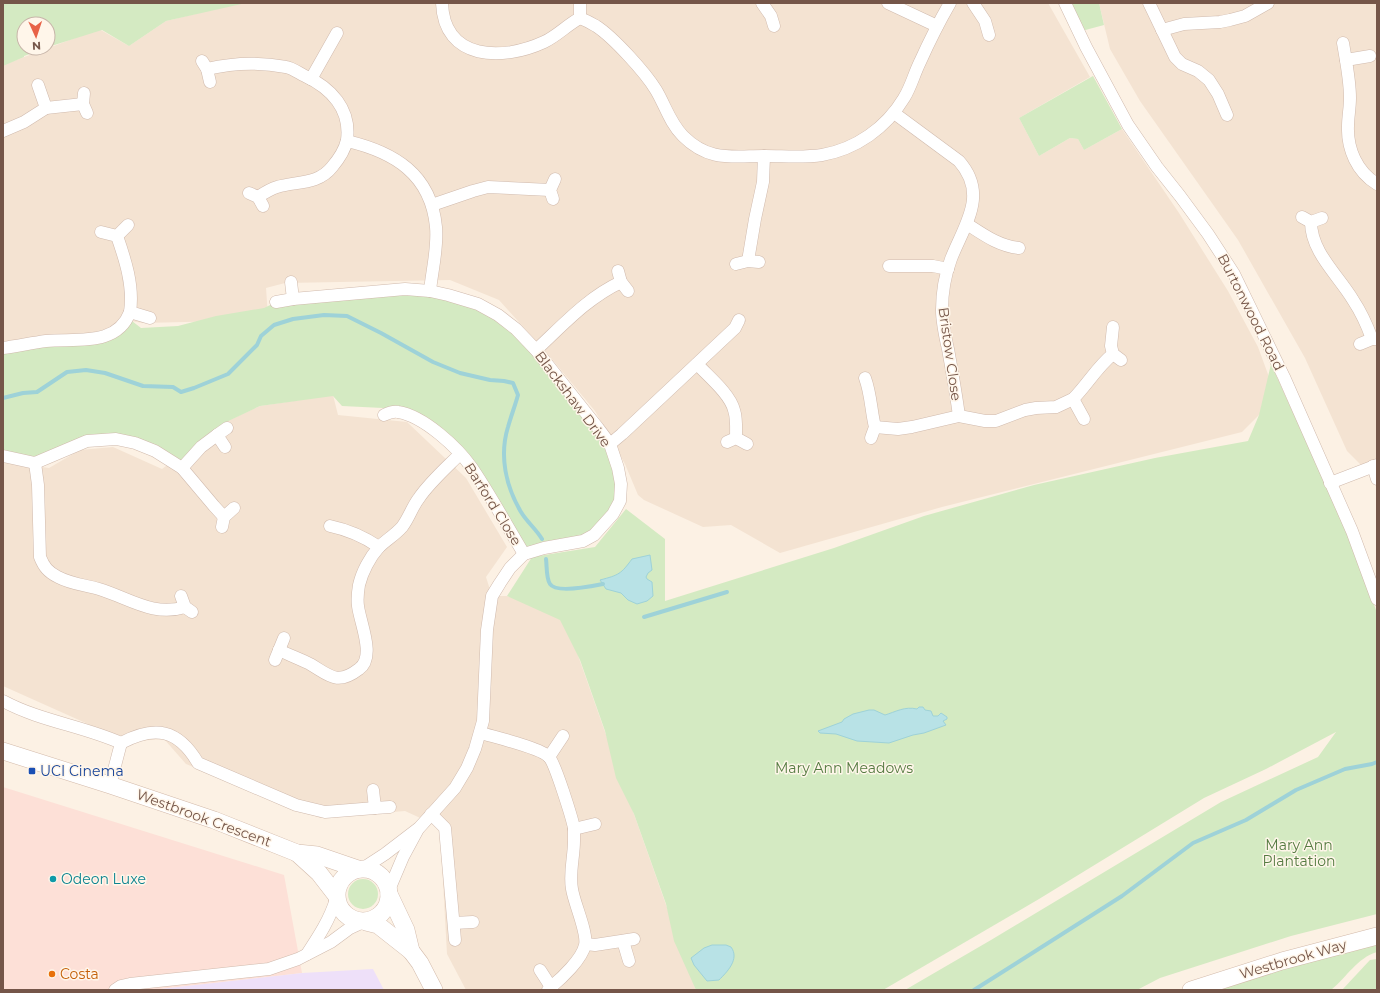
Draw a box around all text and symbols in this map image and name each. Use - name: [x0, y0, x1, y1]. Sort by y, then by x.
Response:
- north arrow: [16, 16, 56, 56]
- text: N: [32, 39, 41, 53]
- street label: Burtonwood Road: [1214, 251, 1288, 373]
- street label: Bristow Close: [935, 306, 965, 402]
- street label: Blackshaw Drive: [531, 347, 615, 451]
- street label: Barford Close: [460, 459, 526, 549]
- park label: Mary Ann Meadows: [775, 759, 913, 777]
- place label: UCI Cinema: [40, 762, 124, 780]
- marker: UCI Cinema: [27, 766, 37, 776]
- street label: Westbrook Crescent: [134, 785, 274, 851]
- park label: Mary Ann Plantation: [1263, 836, 1335, 870]
- place label: Odeon Luxe: [61, 870, 146, 888]
- marker: Odeon Luxe: [48, 874, 58, 884]
- street label: Westbrook Way: [1237, 935, 1349, 983]
- place label: Costa: [60, 965, 99, 983]
- marker: Costa: [47, 969, 57, 979]

